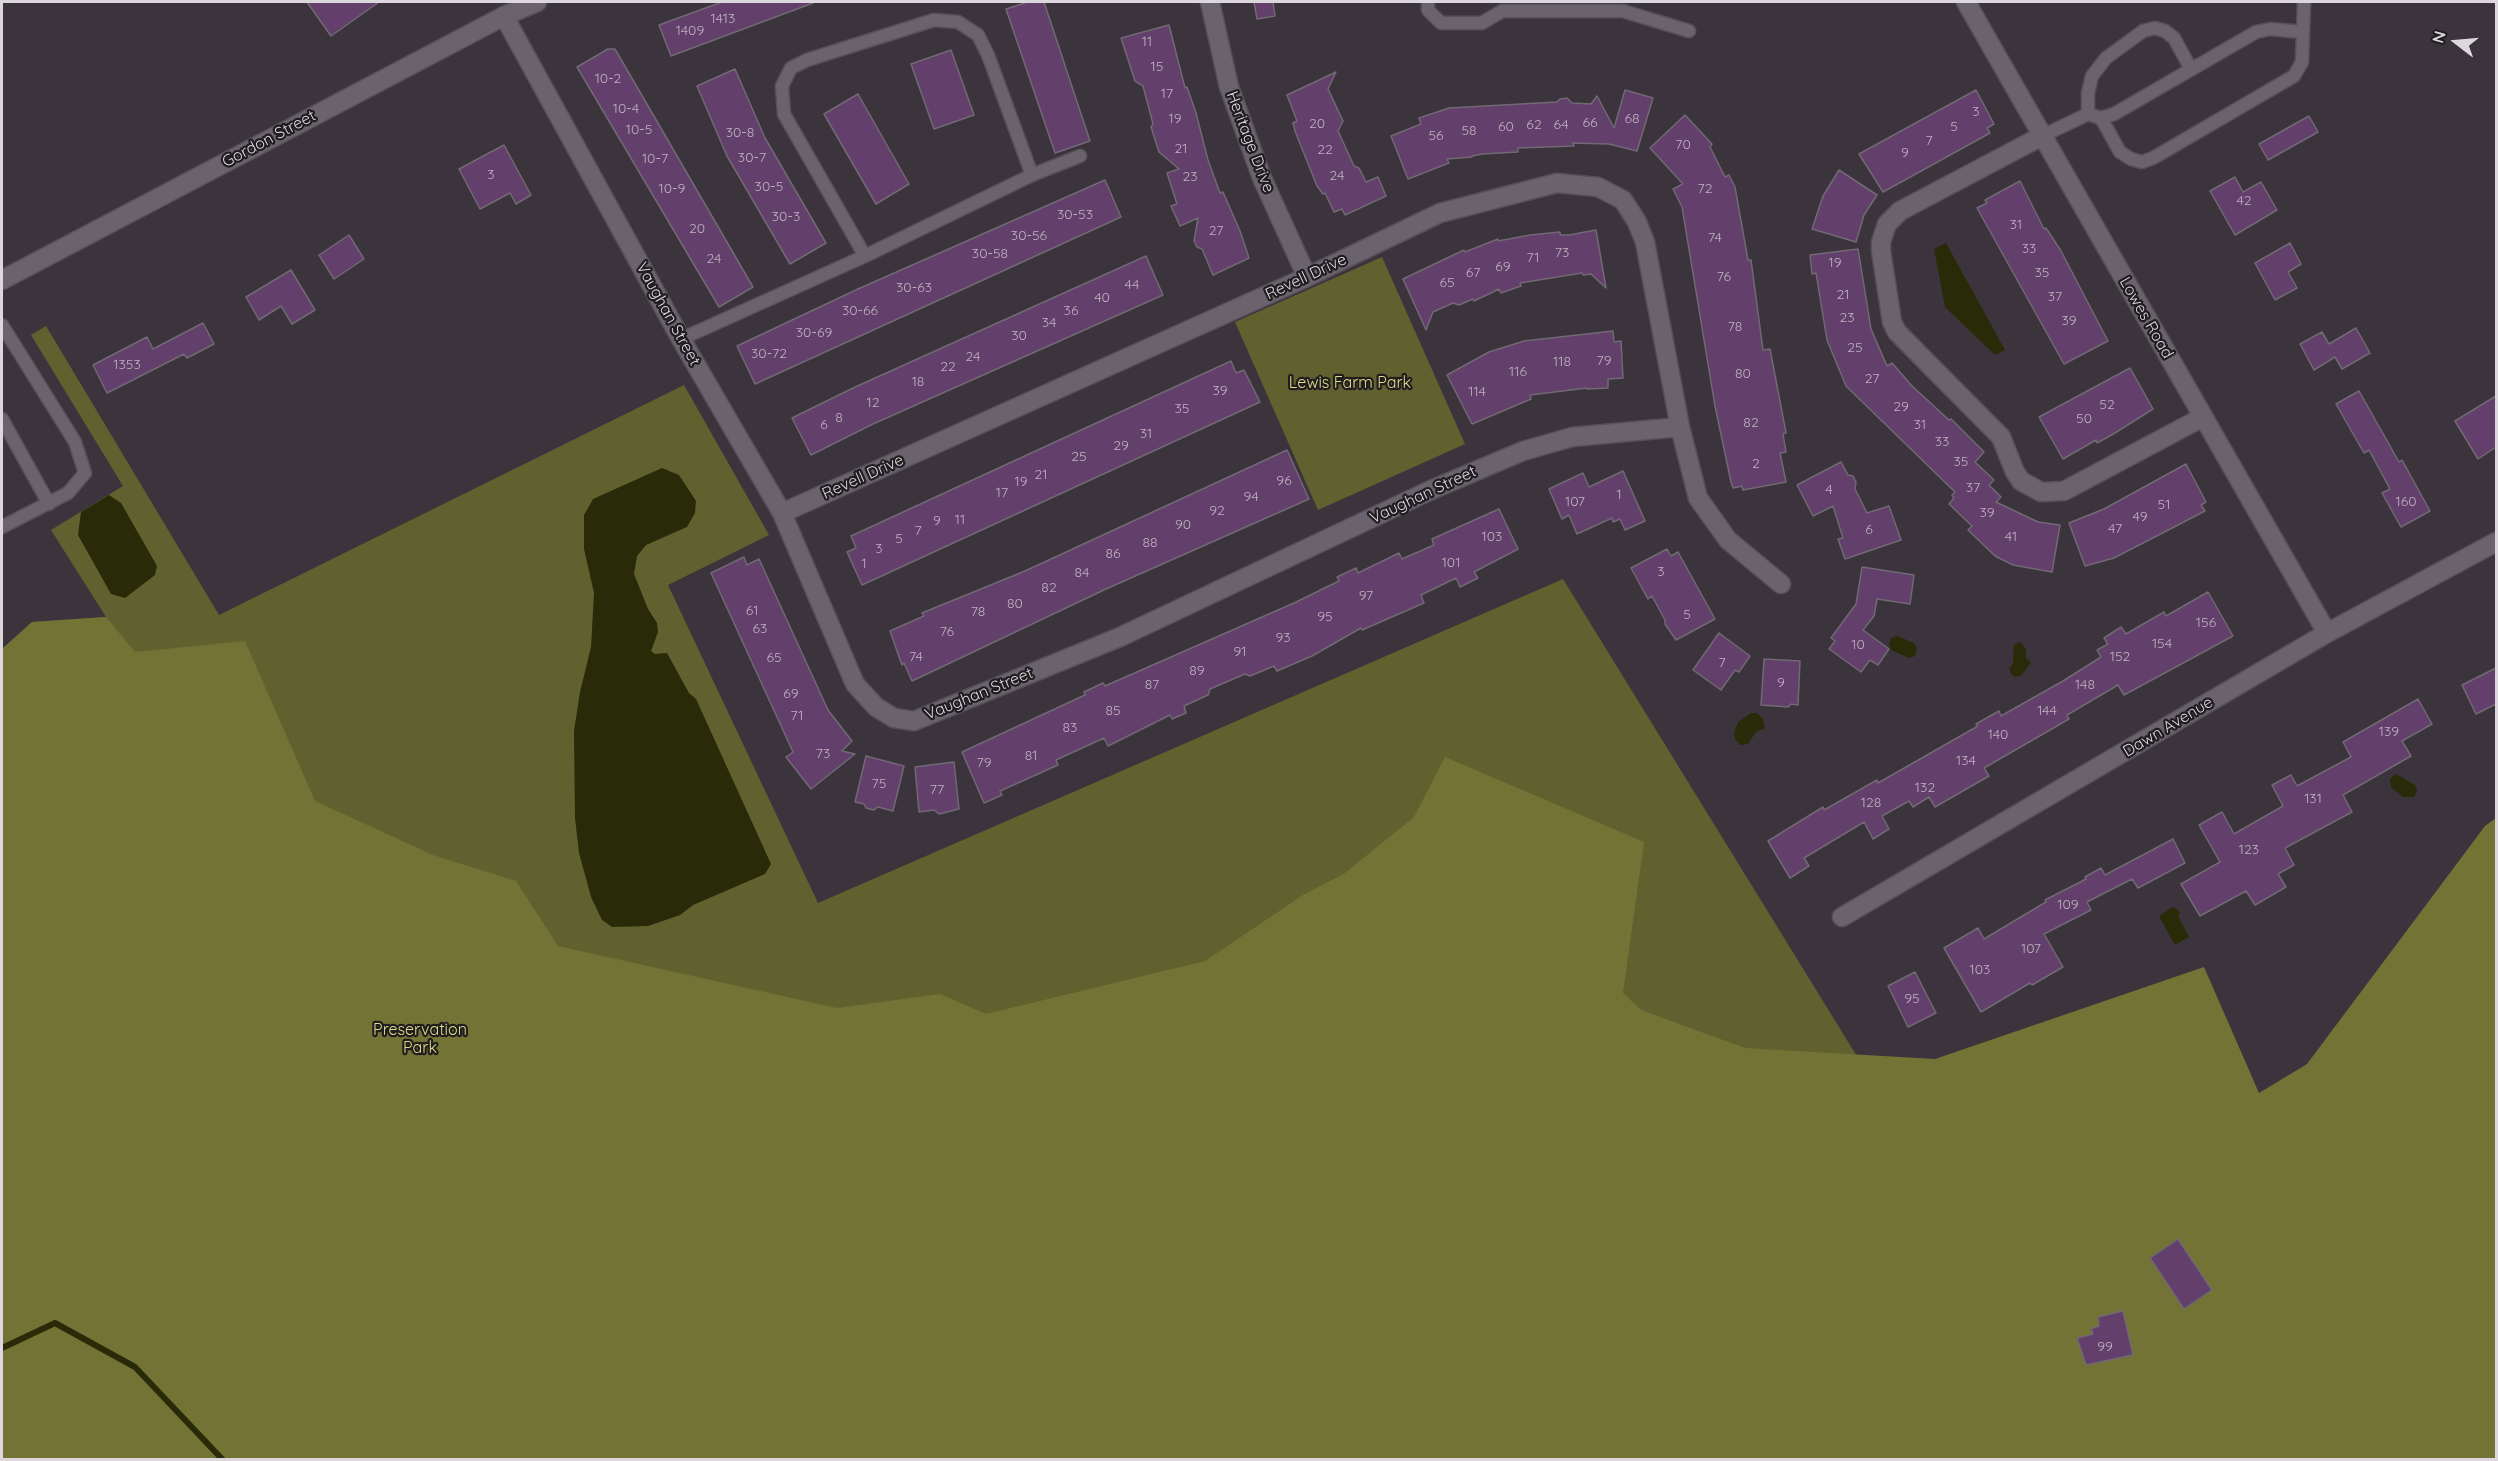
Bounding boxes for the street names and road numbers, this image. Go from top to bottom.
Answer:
street label: Heritage Drive [1222,89,1278,195]
street label: Gordon Street [219,106,319,172]
street label: Revell Drive [1262,250,1350,304]
street label: Vaughan Street [632,259,704,369]
street label: Lowes Road [2115,274,2177,362]
street label: Revell Drive [819,450,907,504]
street label: Vaughan Street [1367,462,1479,528]
street label: Vaughan Street [922,664,1036,724]
street label: Dawn Avenue [2120,693,2216,761]

